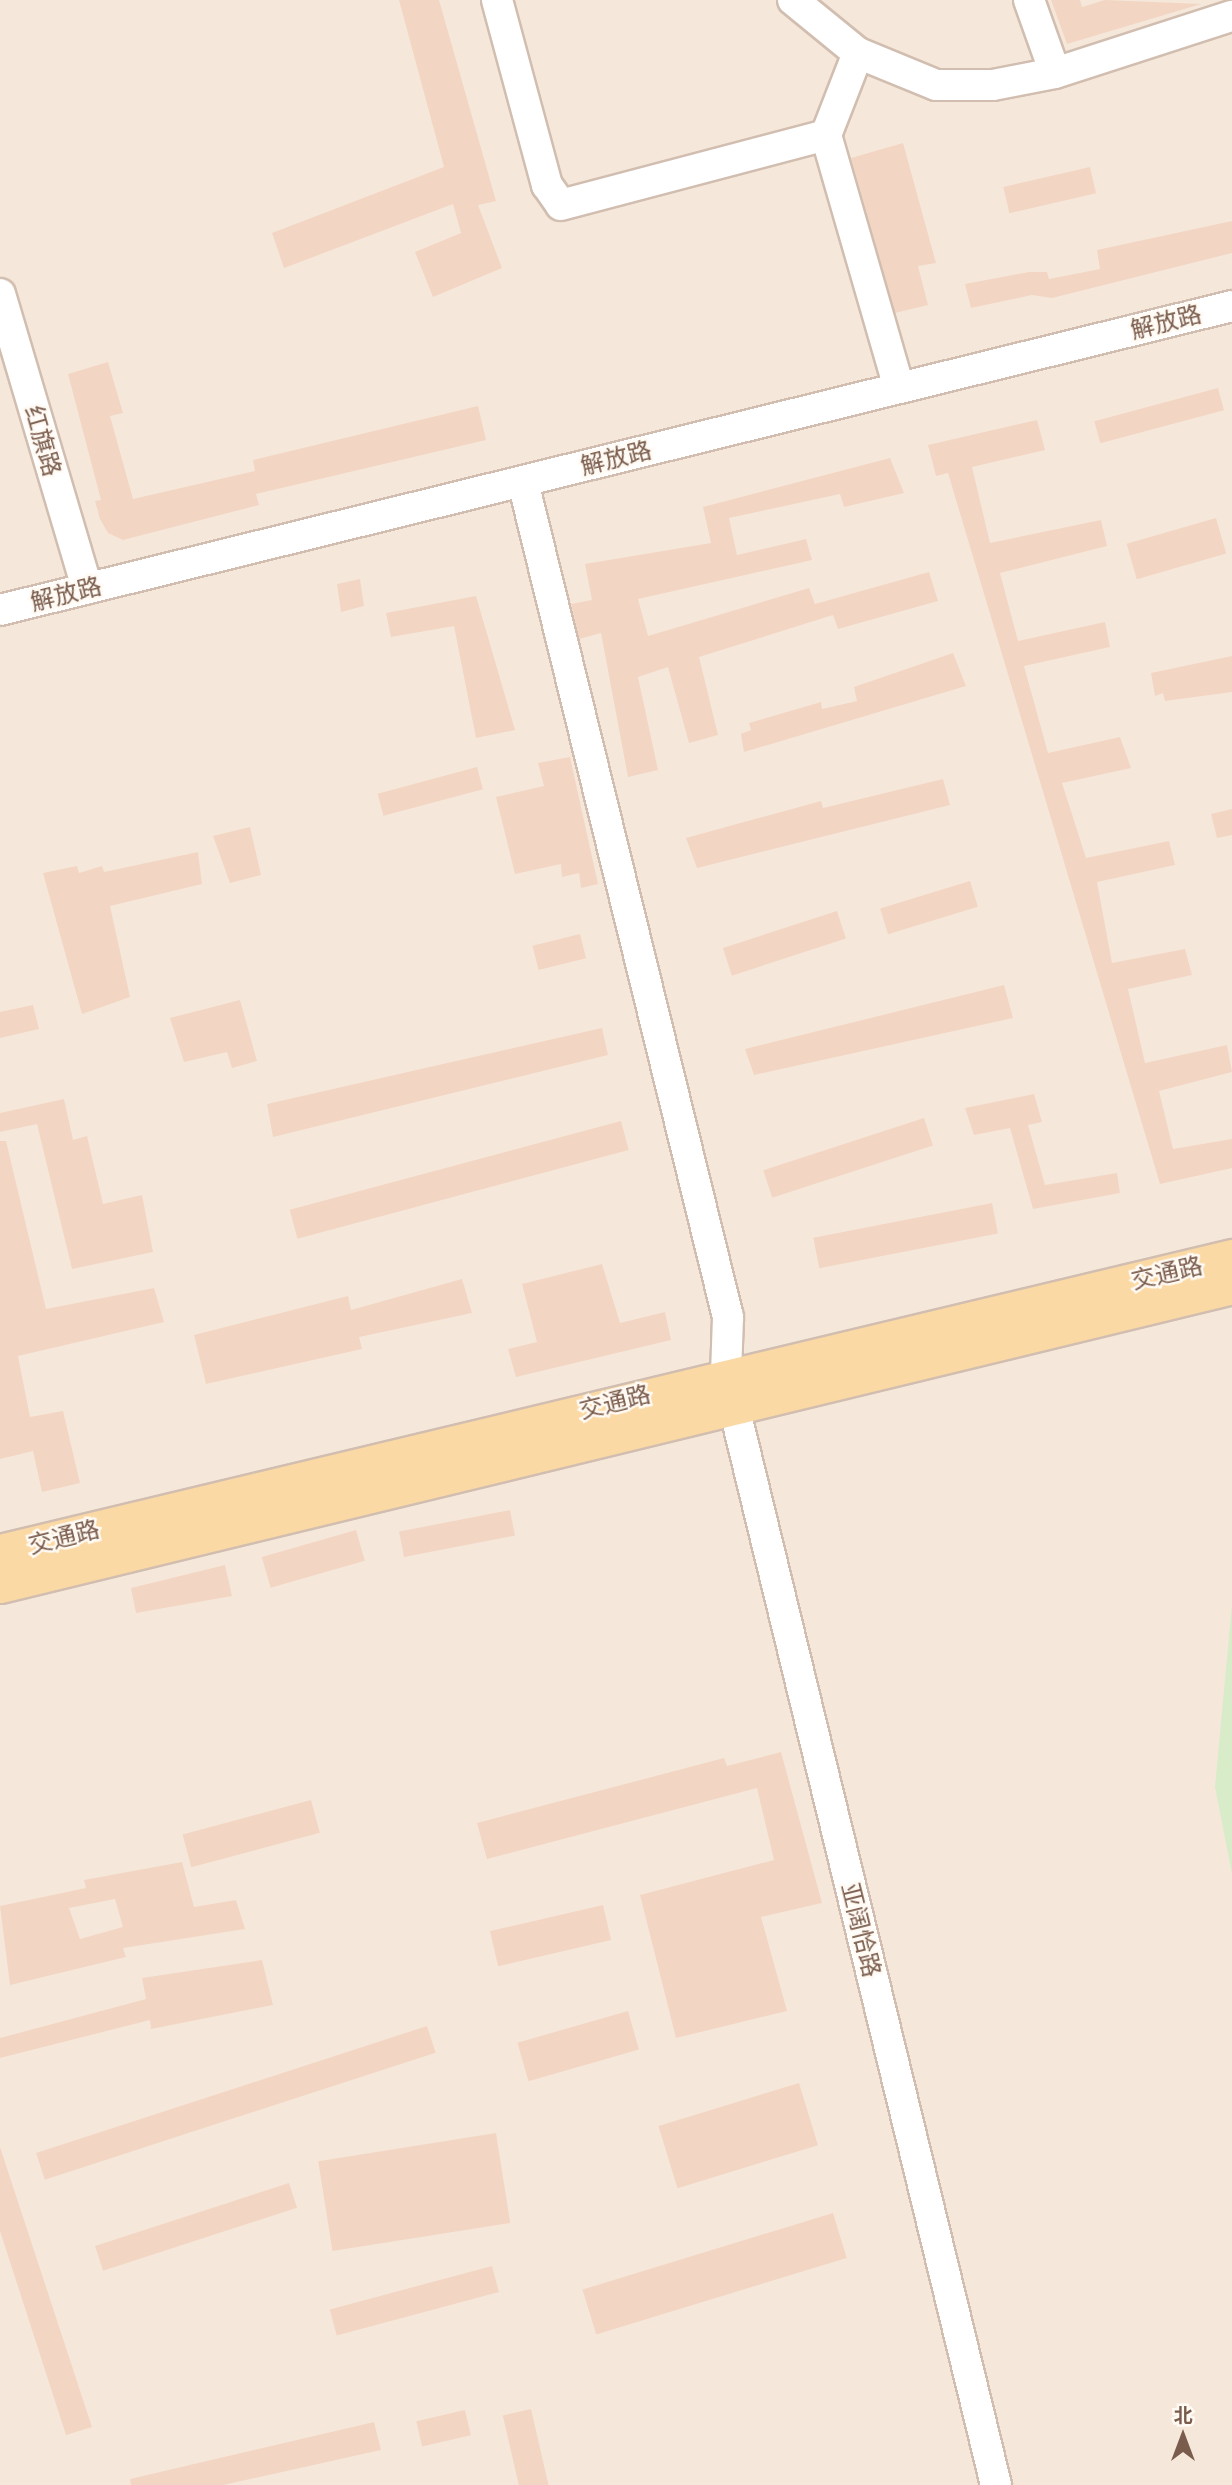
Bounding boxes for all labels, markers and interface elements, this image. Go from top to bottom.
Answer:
street label: 解放路 [1128,299,1204,345]
street label: 红旗路 [19,402,67,480]
street label: 解放路 [578,435,654,481]
street label: 解放路 [28,571,104,617]
street label: 交通路 [1129,1251,1205,1295]
street label: 交通路 [577,1379,653,1425]
street label: 交通路 [26,1514,102,1560]
street label: 亚阔恰路 [835,1880,887,1980]
north arrow [1148,2401,1218,2471]
text: 北 [1173,2404,1193,2426]

